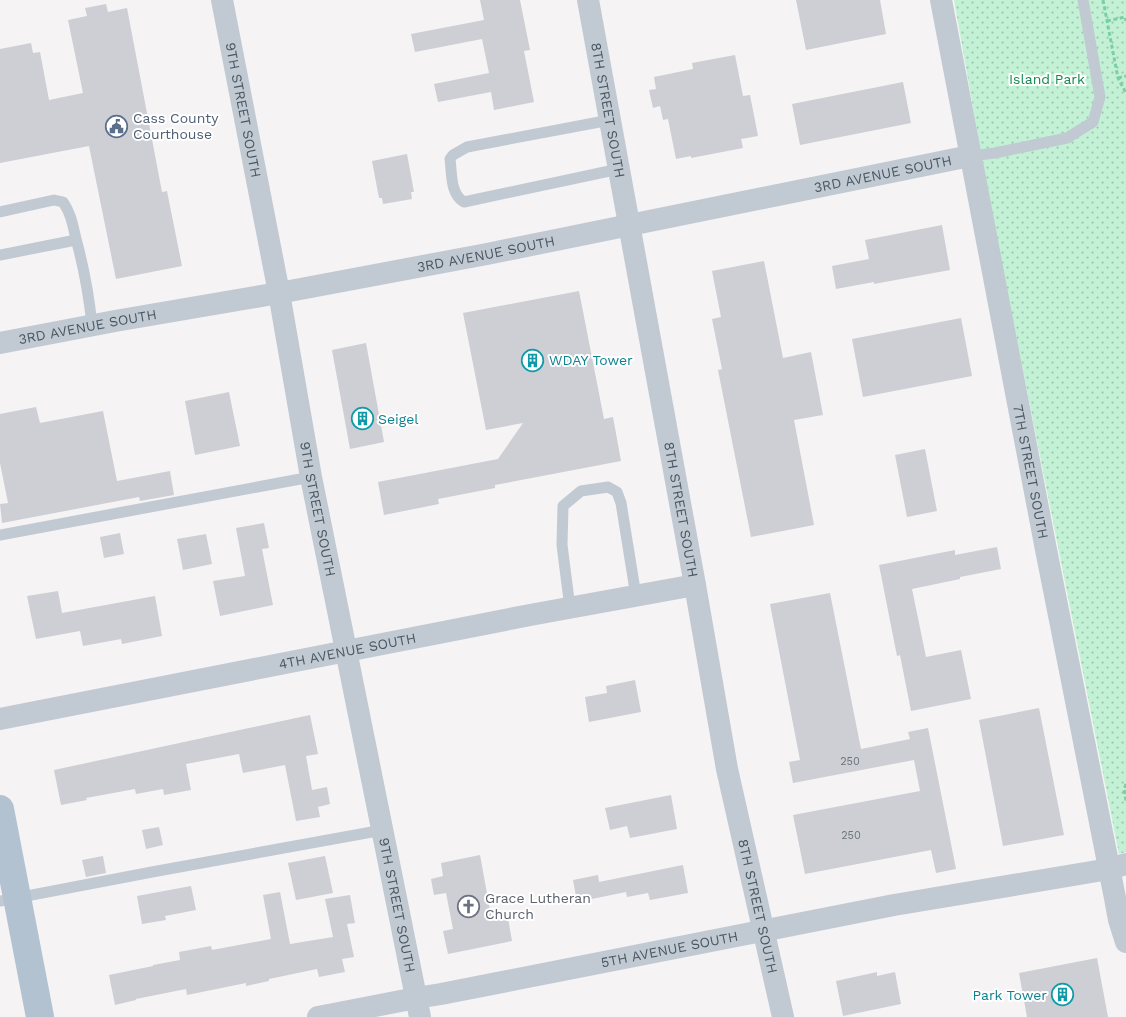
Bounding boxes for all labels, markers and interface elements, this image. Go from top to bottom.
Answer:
street label: 9TH STREET SOUTH [222,41,264,179]
street label: 8TH STREET SOUTH [588,41,628,179]
park label: Island Park [1009,71,1085,87]
place label: Cass County Courthouse [133,110,219,142]
public building icon: Cass County Courthouse [105,114,129,138]
street label: 3RD AVENUE SOUTH [813,152,953,195]
street label: 3RD AVENUE SOUTH [416,232,556,275]
street label: 3RD AVENUE SOUTH [17,306,158,347]
building icon: WDAY Tower [521,348,545,372]
place label: WDAY Tower [549,352,633,368]
street label: 7TH STREET SOUTH [1010,403,1052,540]
building icon: Seigel [350,407,374,431]
place label: Seigel [378,411,419,427]
street label: 9TH STREET SOUTH [297,440,339,578]
street label: 8TH STREET SOUTH [661,441,701,579]
street label: 4TH AVENUE SOUTH [277,630,417,672]
house number: 250 [840,755,860,768]
house number: 250 [841,829,861,842]
street label: 9TH STREET SOUTH [376,836,419,974]
street label: 8TH STREET SOUTH [735,837,781,975]
place label: Grace Lutheran Church [485,890,591,922]
church icon: Grace Lutheran Church [457,894,481,918]
street label: 5TH AVENUE SOUTH [599,928,740,970]
building icon: Park Tower [1051,983,1075,1007]
place label: Park Tower [972,987,1047,1003]

